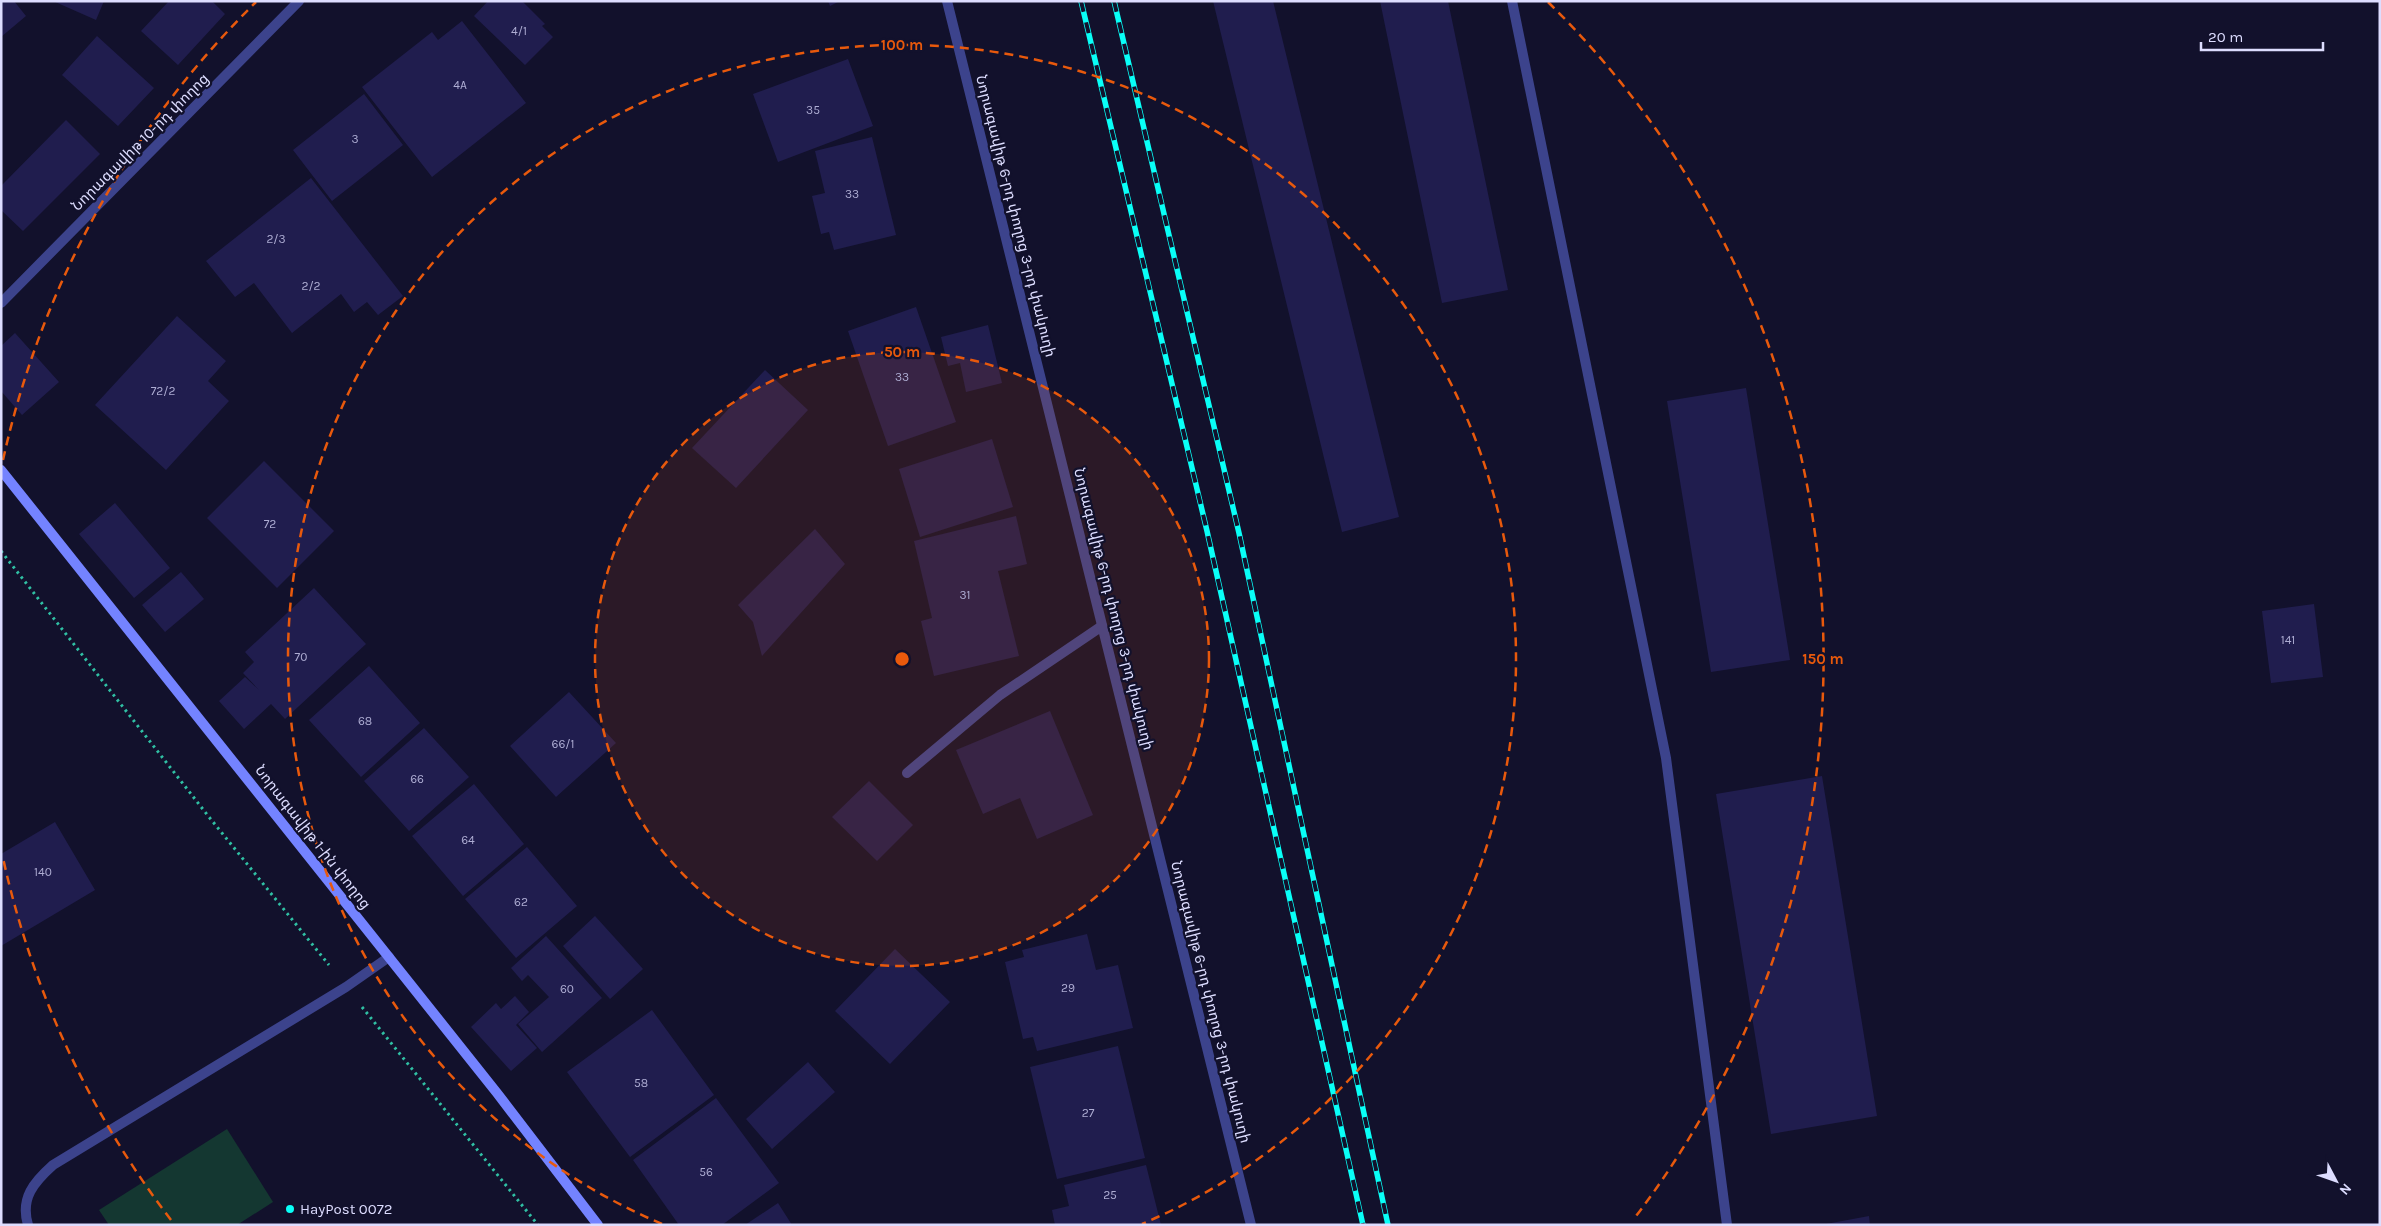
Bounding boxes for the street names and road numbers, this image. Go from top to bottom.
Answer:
street label: Նորագավիթ 10-րդ փողոց [67,69,213,215]
street label: Նորագավիթ 6-րդ փողոց 3-րդ փակուղի [972,73,1060,359]
street label: Նորագավիթ 6-րդ փողոց 3-րդ փակուղի [1070,466,1158,752]
street label: Նորագավիթ 1-ին փողոց [251,761,375,913]
street label: Նորագավիթ 6-րդ փողոց 3-րդ փակուղի [1167,859,1255,1145]

